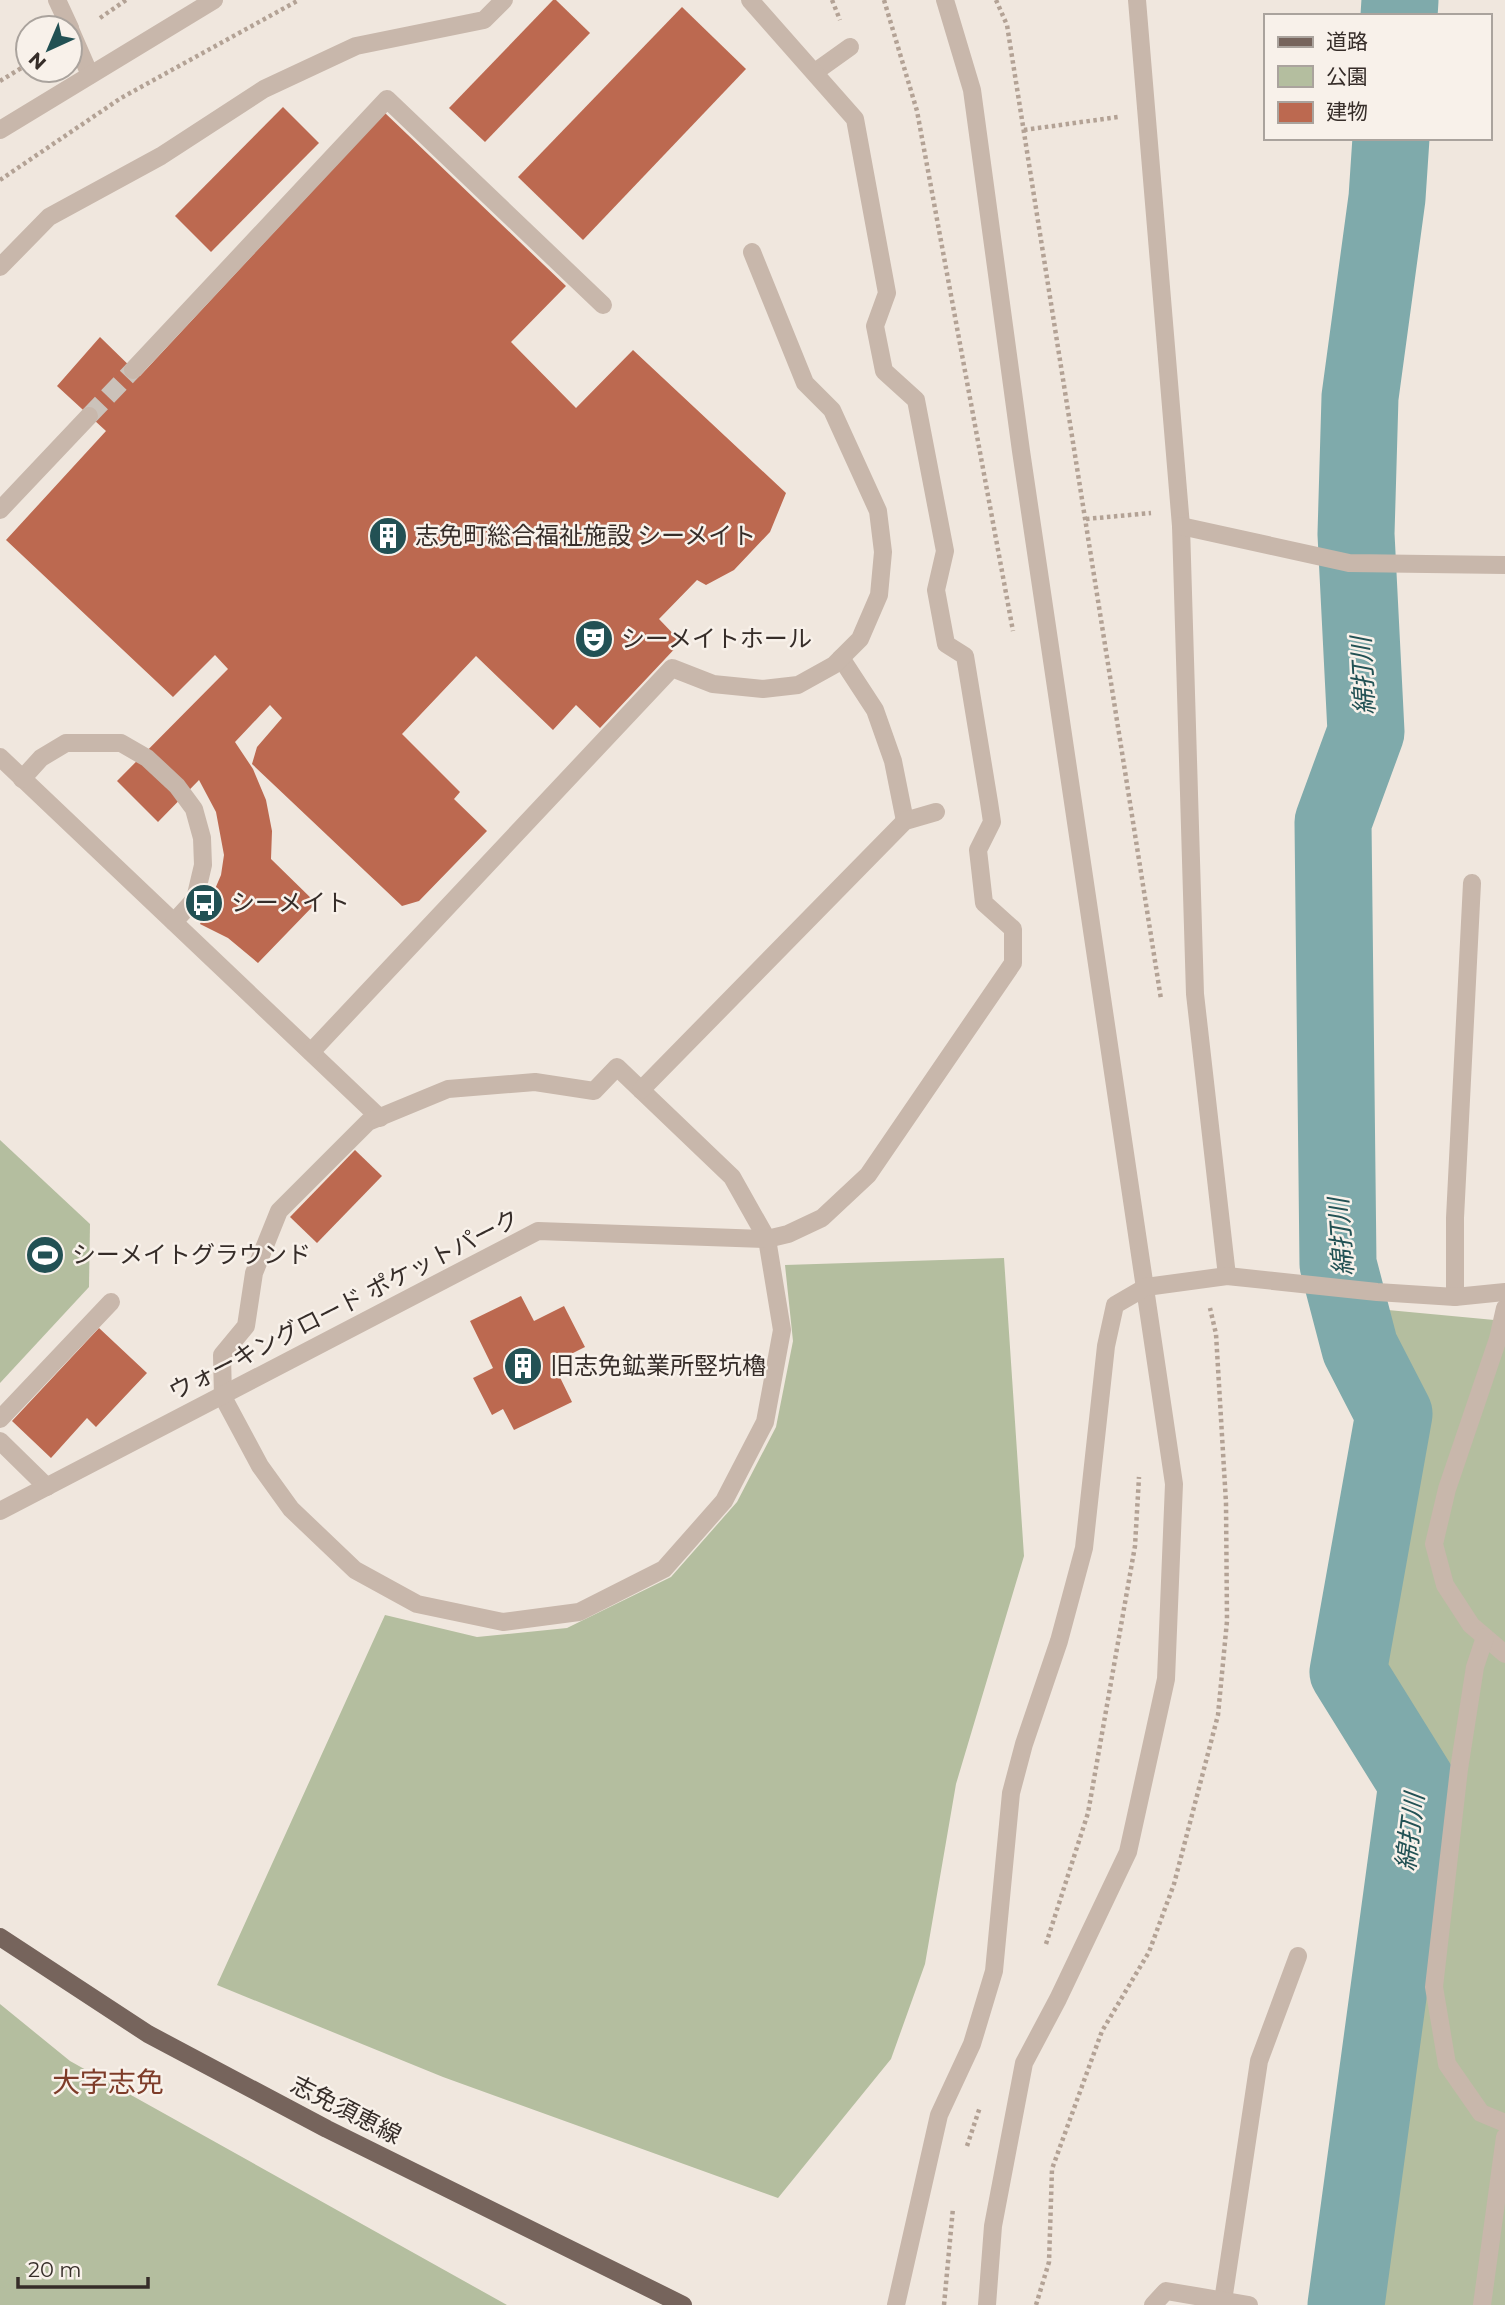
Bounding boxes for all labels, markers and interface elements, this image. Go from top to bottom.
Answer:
north arrow [14,14,84,84]
legend [1264,14,1491,140]
text: 道路 [1326,29,1368,54]
text: N [24,47,51,74]
text: 公園 [1326,64,1368,89]
text: 建物 [1326,99,1368,124]
building icon: 志免町総合福祉施設 シーメイト [367,515,409,557]
place label: 志免町総合福祉施設 シーメイト [415,521,756,550]
theatre icon: シーメイトホール [573,618,615,660]
place label: シーメイトホール [621,624,812,653]
water label: 綿打川 [1345,633,1381,716]
bus stop icon: シーメイト [183,882,225,924]
place label: シーメイト [231,888,350,917]
water label: 綿打川 [1322,1194,1360,1277]
street label: ウォーキングロード ポケットパーク [164,1203,524,1406]
sports icon: シーメイトグラウンド [24,1234,66,1276]
place label: シーメイトグラウンド [72,1240,311,1269]
building icon: 旧志免鉱業所竪坑櫓 [502,1345,544,1387]
place label: 旧志免鉱業所竪坑櫓 [550,1351,766,1380]
water label: 綿打川 [1389,1788,1431,1873]
district label: 大字志免 [52,2065,164,2099]
street label: 志免須恵線 [286,2069,406,2150]
scale bar [18,2246,147,2290]
text: 20 m [28,2257,82,2282]

